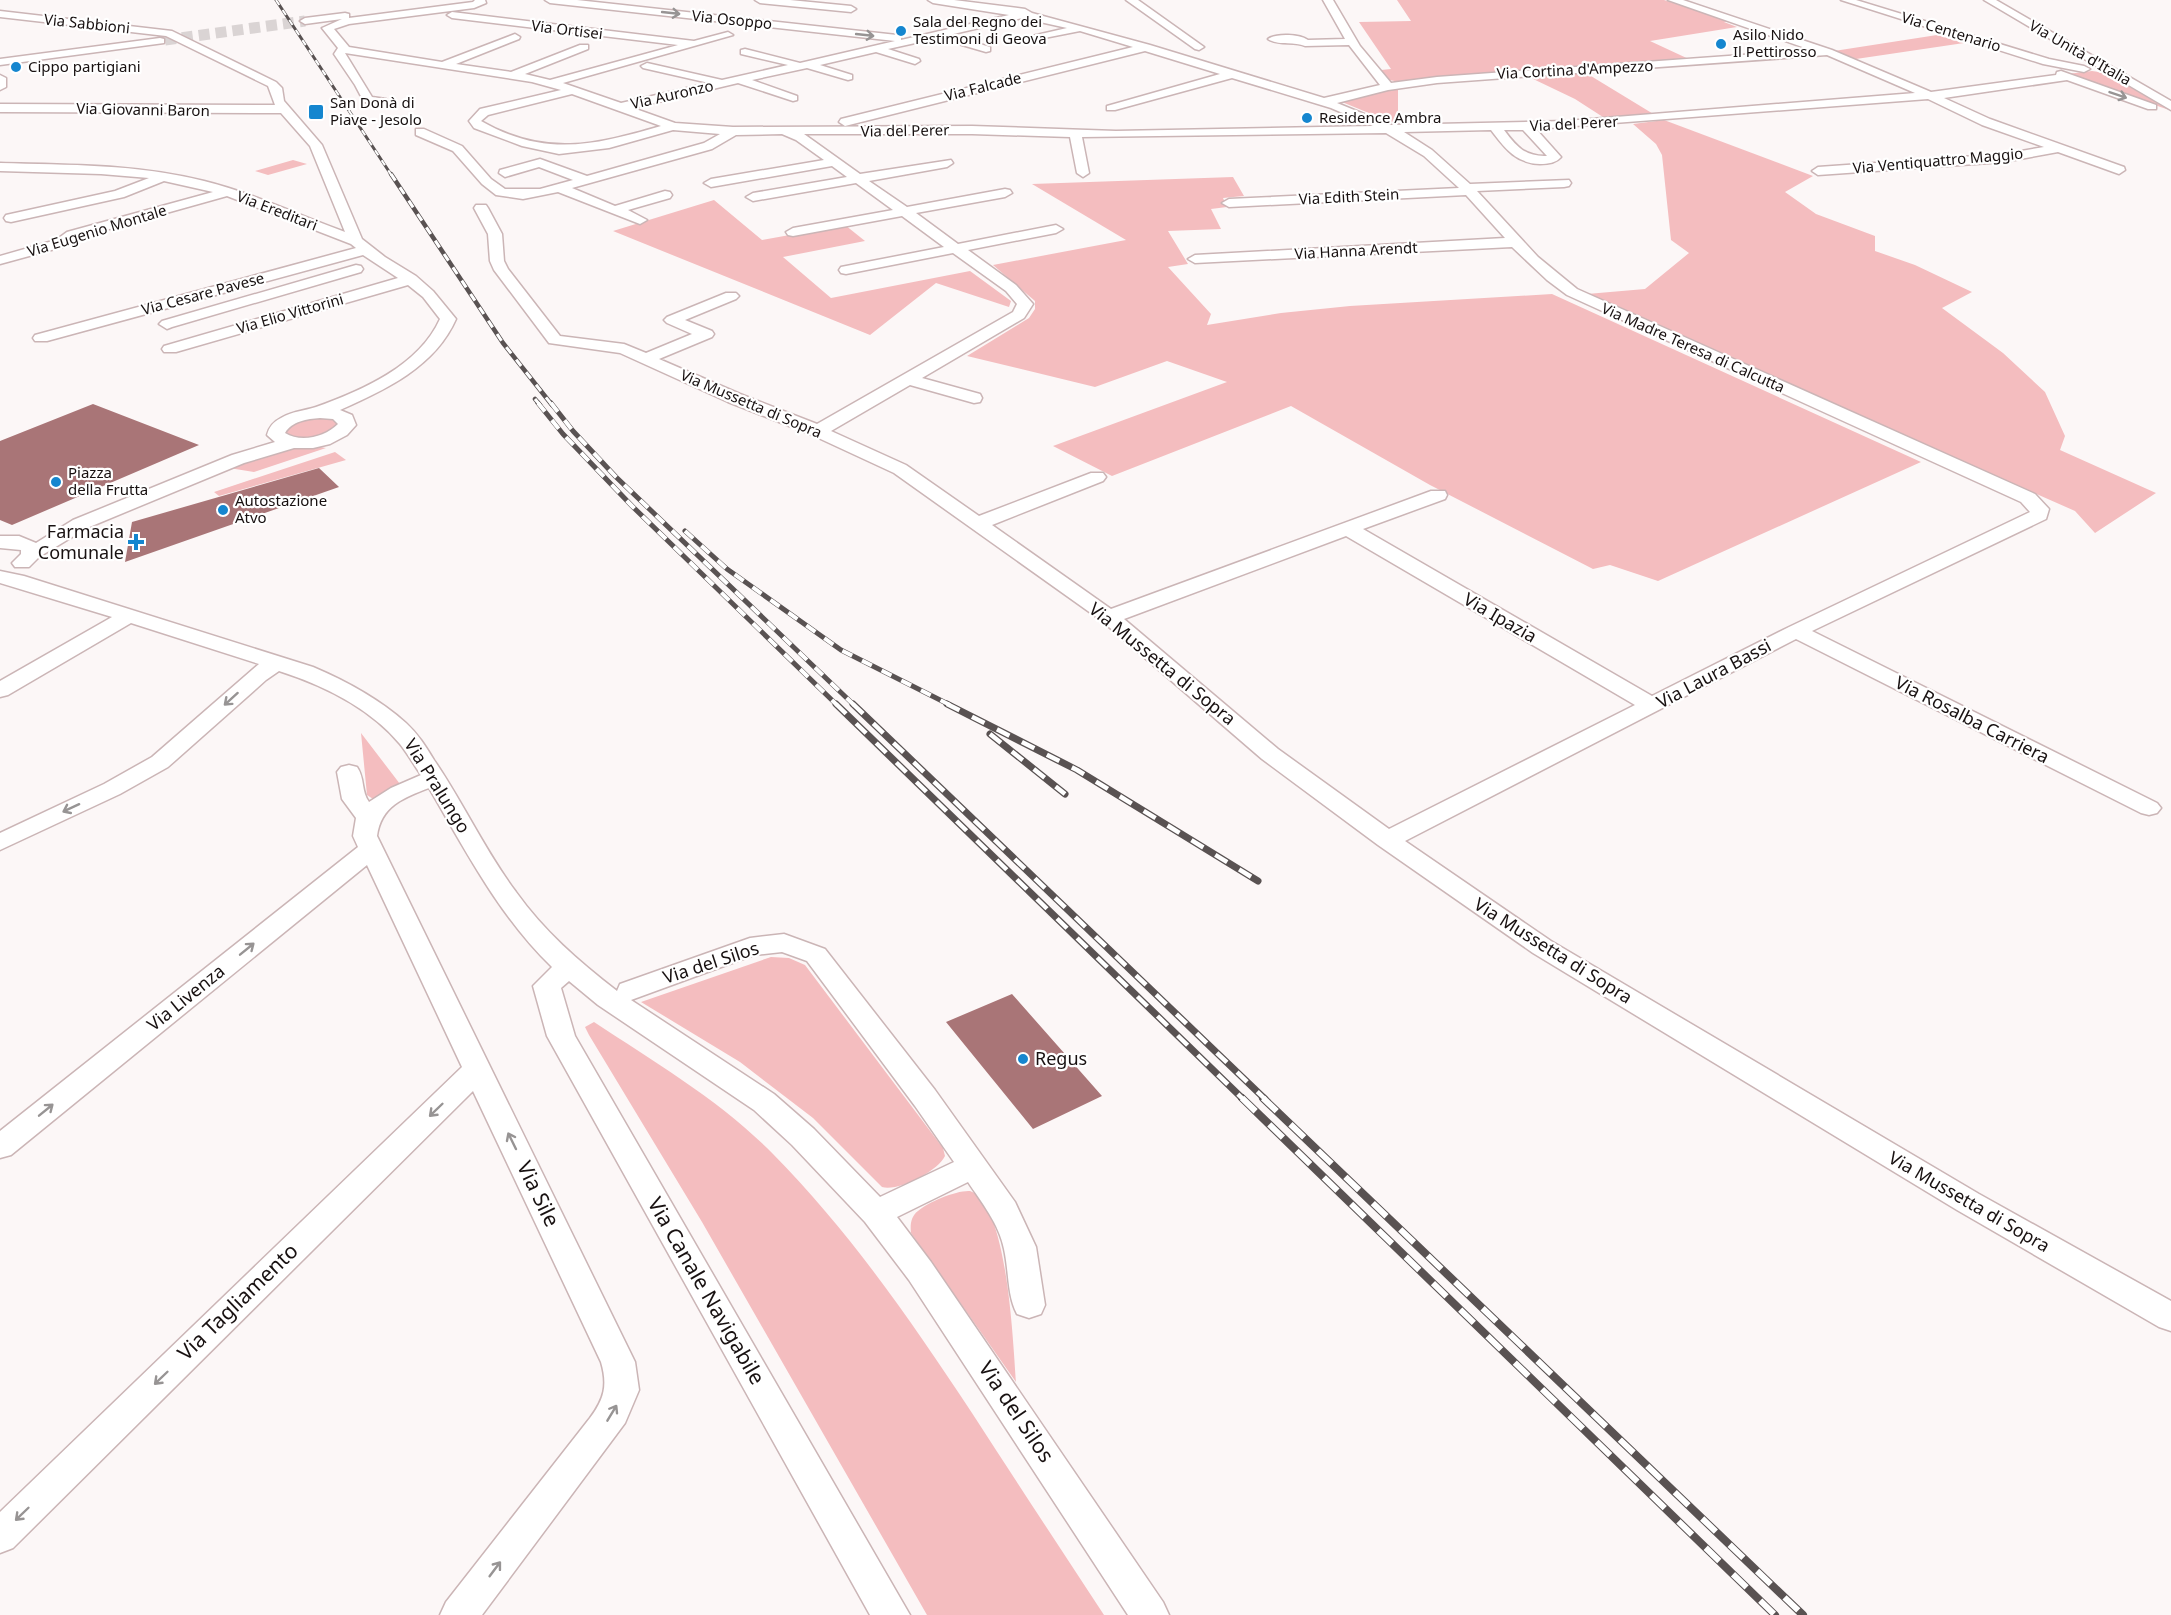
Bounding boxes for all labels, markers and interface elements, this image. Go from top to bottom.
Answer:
street label: Via Osoppo [691,5,773,33]
street label: Via Centenario [1899,6,2004,56]
one-way arrow [660,8,680,19]
street label: Via Sabbioni [43,9,131,37]
place label: Sala del Regno dei Testimoni di Geova [913,11,1047,48]
street label: Via Ortisei [530,15,604,43]
street label: Via Unità d'Italia [2026,15,2135,89]
marker: Sala del Regno dei Testimoni di Geova [894,24,908,38]
place label: Asilo Nido Il Pettirosso [1733,24,1817,61]
one-way arrow [854,30,874,41]
marker: Asilo Nido Il Pettirosso [1714,37,1728,51]
street label: Via Cortina d'Ampezzo [1496,55,1654,83]
place label: Cippo partigiani [28,56,141,76]
marker: Cippo partigiani [9,60,23,74]
street label: Via Falcade [942,67,1023,105]
street label: Via Auronzo [628,75,715,113]
one-way arrow [2108,91,2127,102]
place label: San Donà di Piave - Jesolo [330,92,422,129]
street label: Via Giovanni Baron [76,98,210,120]
marker: San Donà di Piave - Jesolo [307,103,325,121]
place label: Residence Ambra [1319,107,1442,127]
marker: Residence Ambra [1300,111,1314,125]
street label: Via del Perer [1529,111,1619,135]
street label: Via del Perer [860,119,950,141]
street label: Via Ventiquattro Maggio [1852,143,2024,177]
street label: Via Edith Stein [1298,183,1400,209]
street label: Via Ereditari [234,186,321,235]
street label: Via Eugenio Montale [25,199,169,261]
street label: Via Hanna Arendt [1294,237,1419,263]
street label: Via Cesare Pavese [139,267,266,319]
street label: Via Elio Vittorini [234,288,345,338]
street label: Via Madre Teresa di Calcutta [1599,298,1788,397]
street label: Via Mussetta di Sopra [678,364,825,442]
place label: Piazza della Frutta [68,462,148,499]
marker: Piazza della Frutta [49,475,63,489]
place label: Autostazione Atvo [235,490,327,527]
marker: Autostazione Atvo [216,503,230,517]
place label: Farmacia Comunale [38,519,124,564]
marker: Farmacia Comunale [129,535,143,549]
street label: Via Ipazia [1460,587,1541,648]
street label: Via Mussetta di Sopra [1084,597,1241,730]
street label: Via Laura Bassi [1652,633,1775,713]
street label: Via Rosalba Carriera [1891,670,2054,768]
one-way arrow [224,692,239,706]
street label: Via Pralungo [399,734,476,837]
one-way arrow [62,803,80,815]
street label: Via Mussetta di Sopra [1470,892,1637,1009]
street label: Via del Silos [660,935,762,989]
one-way arrow [239,943,255,956]
street label: Via Livenza [142,959,229,1036]
place label: Regus [1035,1046,1087,1070]
marker: Regus [1016,1052,1030,1066]
one-way arrow [429,1102,444,1116]
one-way arrow [37,1104,53,1117]
one-way arrow [506,1132,518,1150]
street label: Via Mussetta di Sopra [1885,1145,2054,1257]
street label: Via Sile [511,1156,567,1231]
street label: Via Canale Navigabile [642,1192,772,1389]
street label: Via Tagliamento [171,1237,304,1366]
street label: Via del Silos [973,1356,1061,1467]
one-way arrow [153,1370,168,1385]
one-way arrow [607,1405,619,1422]
one-way arrow [14,1507,29,1522]
one-way arrow [489,1561,501,1577]

